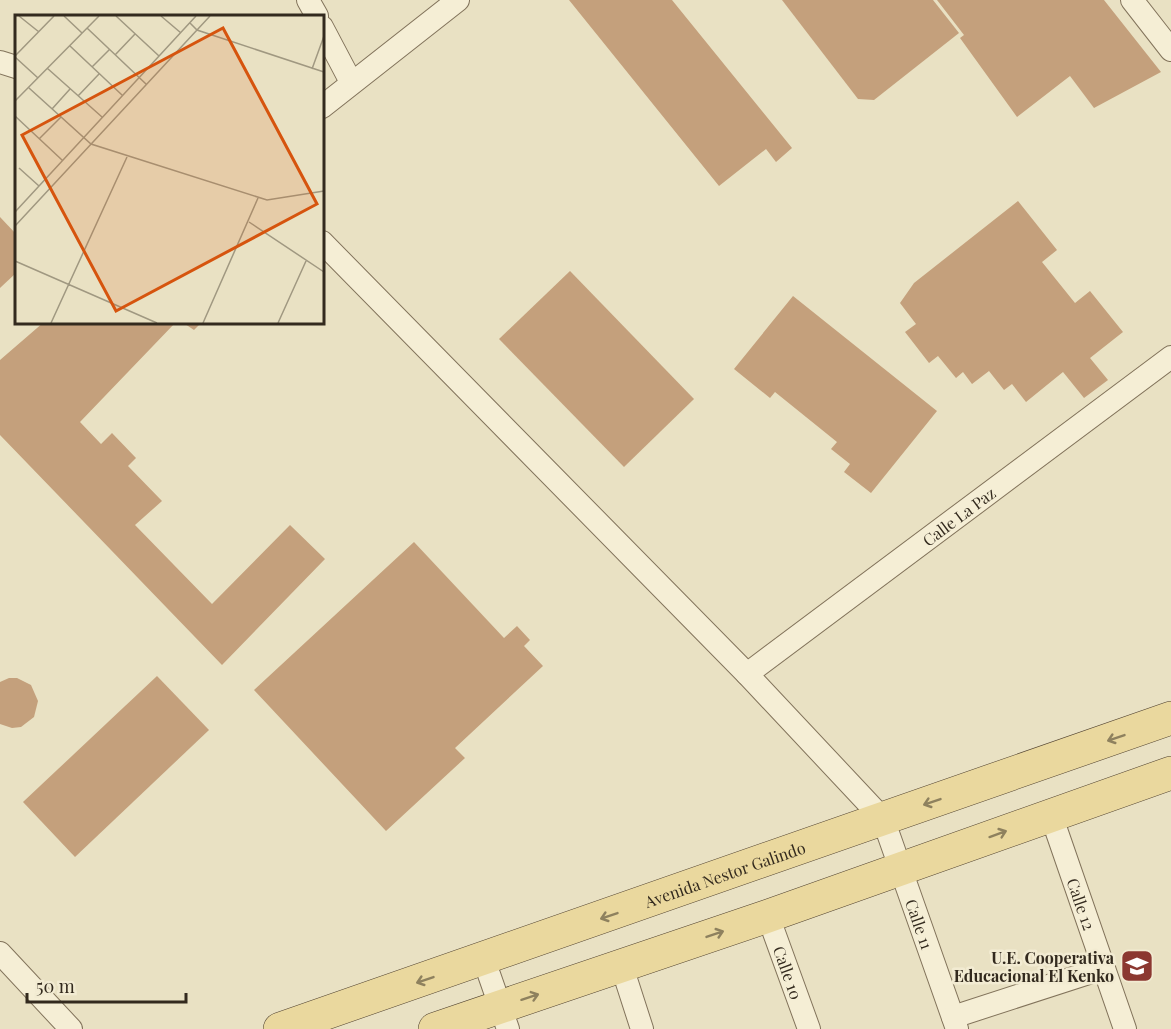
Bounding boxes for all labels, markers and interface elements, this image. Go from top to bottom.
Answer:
inset map [15,15,324,324]
street label: Calle La Paz [918,482,1000,550]
one-way arrow [1107,733,1126,744]
one-way arrow [923,798,942,809]
one-way arrow [988,828,1007,839]
street label: Avenida Nestor Galindo [641,836,808,912]
street label: Calle 12 [1063,875,1100,933]
street label: Calle 11 [901,896,939,952]
one-way arrow [600,911,619,922]
one-way arrow [705,928,724,939]
street label: Calle 10 [769,943,808,1002]
place label: U.E. Cooperativa Educacional El Kenko [954,947,1115,986]
school or university icon: U.E. Cooperativa Educacional El Kenko [1119,948,1155,984]
scale bar [27,966,186,1004]
text: 50 m [36,974,75,998]
one-way arrow [416,975,435,986]
one-way arrow [520,990,539,1001]

